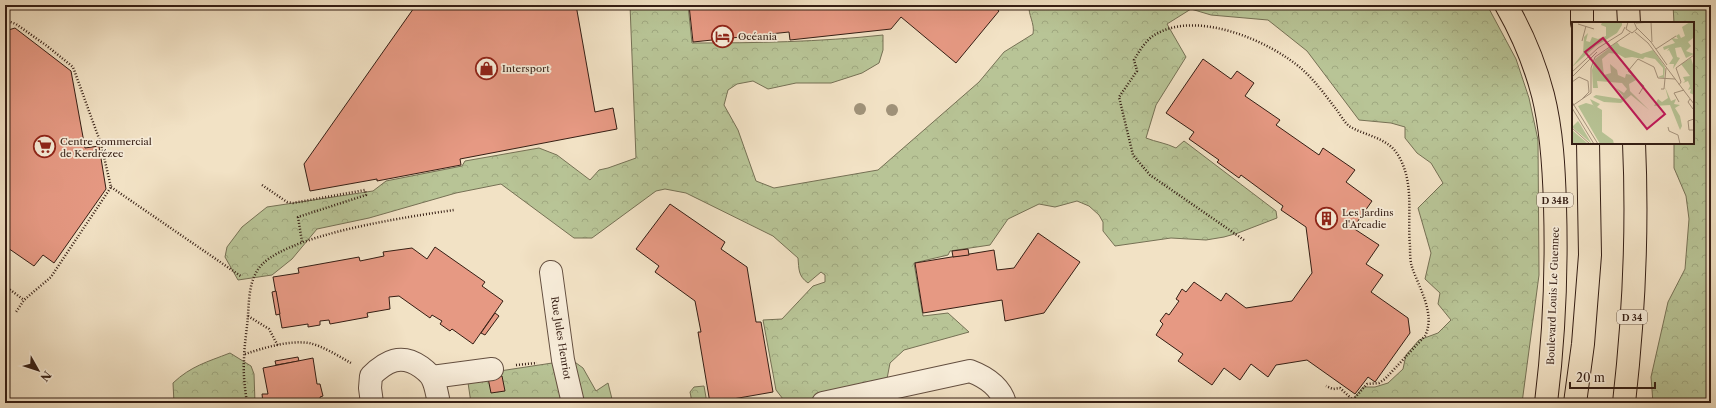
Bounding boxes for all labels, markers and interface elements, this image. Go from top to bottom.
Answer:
inset map [1572,22,1694,144]
hotel icon: Océania [710,23,736,49]
place label: Océania [738,30,778,43]
shop icon: Intersport [473,55,499,81]
place label: Intersport [502,62,550,75]
supermarket icon: Centre commercial de Kerdrézec [32,134,58,160]
place label: Centre commercial de Kerdrézec [60,135,152,160]
road number: D 34B [1537,193,1573,207]
building icon: Les Jardins d'Arcadie [1313,205,1339,231]
place label: Les Jardins d'Arcadie [1342,206,1394,231]
street label: Boulevard Louis Le Guennec [1544,227,1562,365]
street label: Rue Jules Henriot [548,295,574,381]
road number: D 34 [1617,310,1647,324]
north arrow [18,350,58,390]
scale bar [1570,364,1655,390]
text: N [37,368,54,385]
text: 20 m [1576,370,1605,385]

